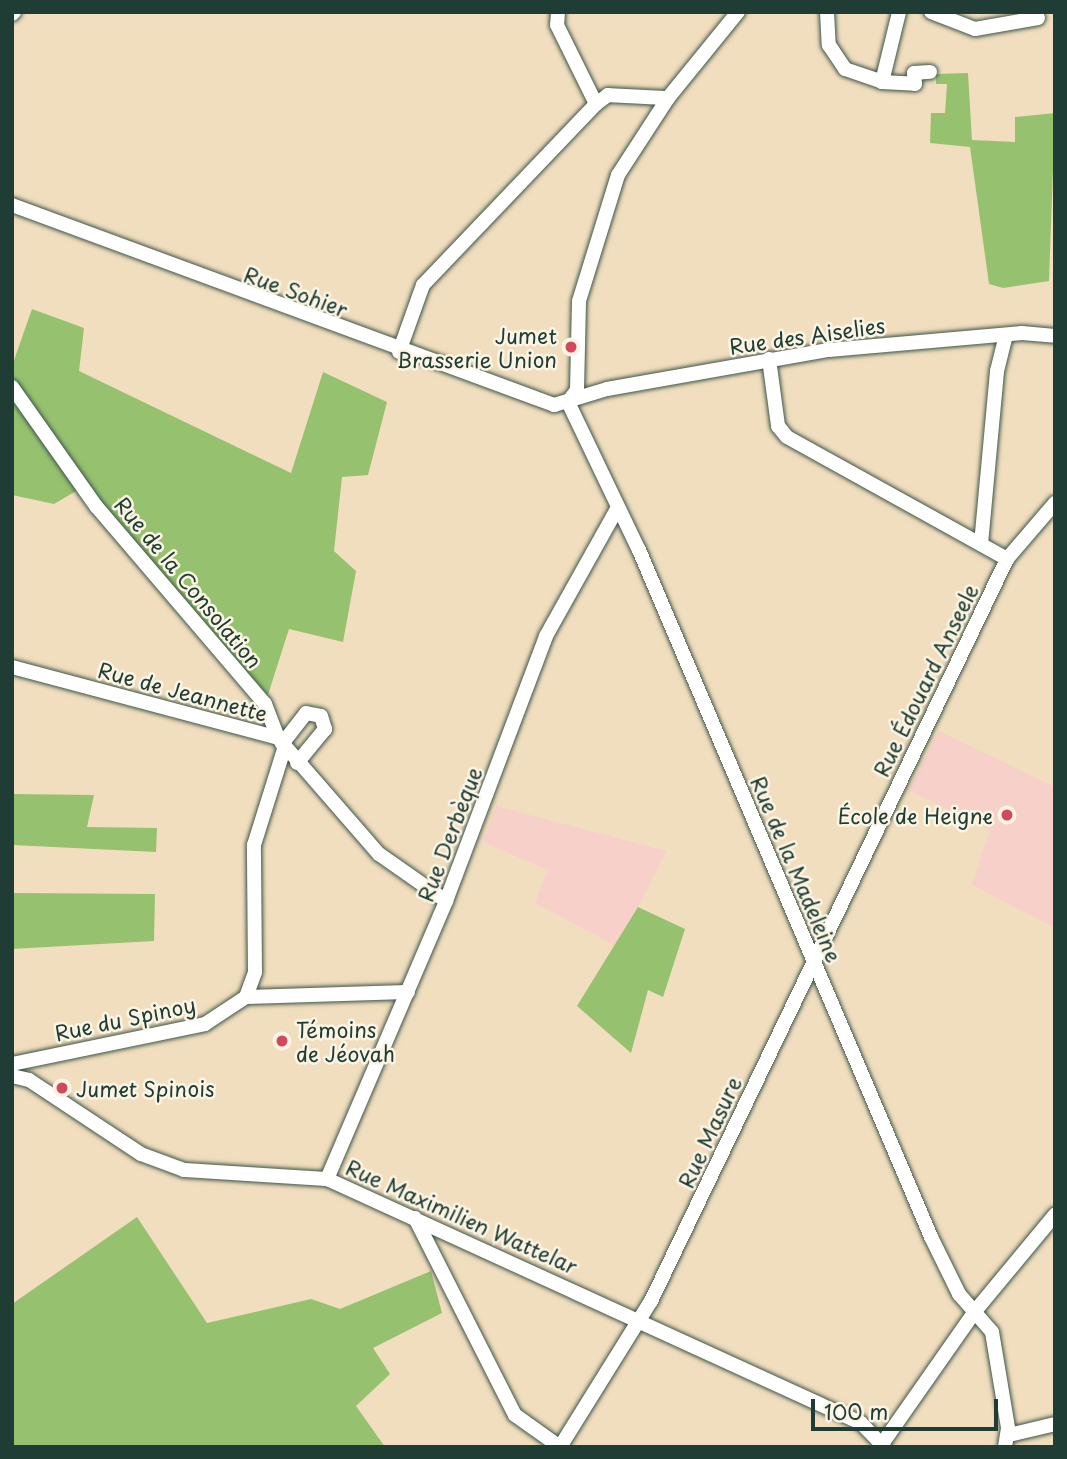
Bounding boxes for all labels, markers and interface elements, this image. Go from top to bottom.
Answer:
street label: Rue Sohier [240,260,352,322]
street label: Rue des Aiselies [726,311,888,359]
place label: Jumet Brasserie Union [397,322,557,372]
marker: Jumet Brasserie Union [563,339,579,355]
street label: Rue de la Consolation [109,490,269,674]
street label: Rue Édouard Anseele [867,578,983,782]
street label: Rue de Jeannette [95,656,271,726]
street label: Rue Derbèque [412,762,486,906]
street label: Rue de la Madeleine [746,771,848,967]
place label: École de Heigne [834,802,993,828]
marker: École de Heigne [999,807,1015,823]
street label: Rue du Spinoy [52,991,198,1045]
place label: Témoins de Jéovah [296,1016,397,1066]
marker: Témoins de Jéovah [274,1033,290,1049]
street label: Rue Masure [672,1072,746,1192]
place label: Jumet Spinois [76,1075,217,1101]
marker: Jumet Spinois [54,1080,70,1096]
street label: Rue Maximilien Wattelar [342,1153,582,1279]
scale bar [815,1386,1002,1430]
text: 100 m [824,1395,888,1427]

